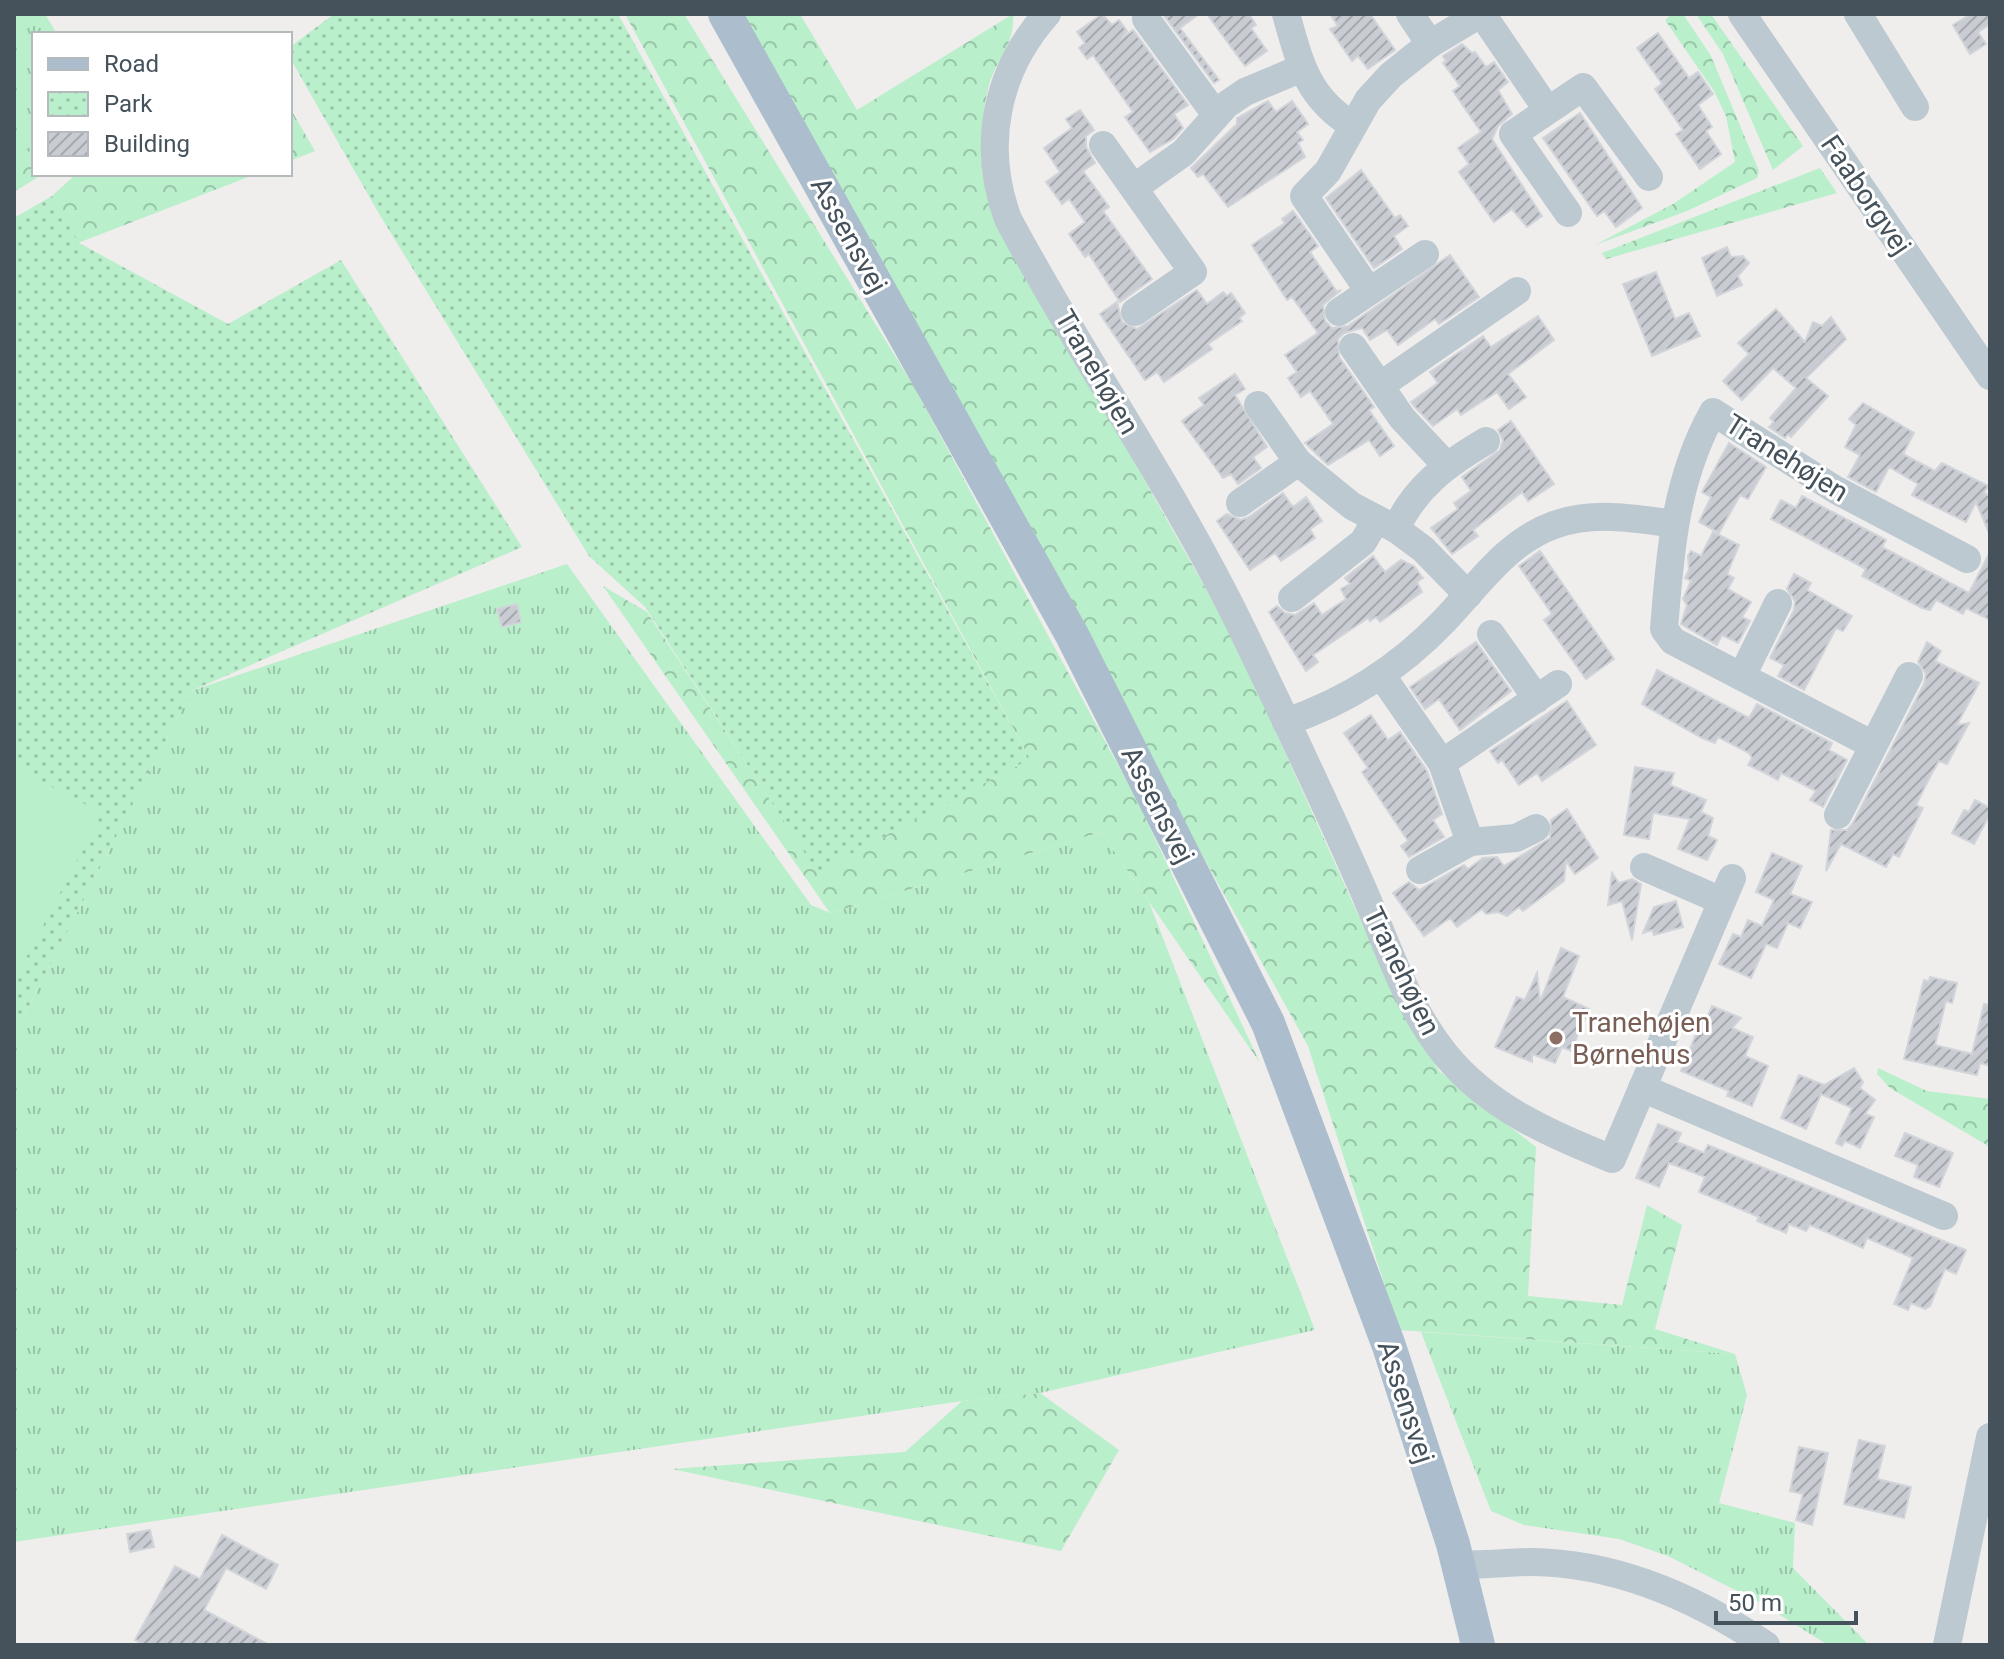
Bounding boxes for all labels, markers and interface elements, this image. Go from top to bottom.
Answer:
legend [32,32,292,176]
text: Road [104,50,159,78]
text: Park [104,90,153,118]
street label: Faaborgvej [1814,129,1918,261]
text: Building [104,130,190,158]
street label: Assensvej [804,172,894,298]
street label: Tranehøjen [1048,304,1146,440]
street label: Tranehøjen [1720,407,1854,509]
street label: Assensvej [1114,741,1202,869]
street label: Tranehøjen [1357,902,1447,1040]
place label: Tranehøjen Børnehus [1572,1006,1710,1071]
marker: Tranehøjen Børnehus [1547,1029,1565,1047]
street label: Assensvej [1371,1337,1441,1467]
scale bar [1716,1575,1856,1625]
text: 50 m [1728,1589,1782,1617]

